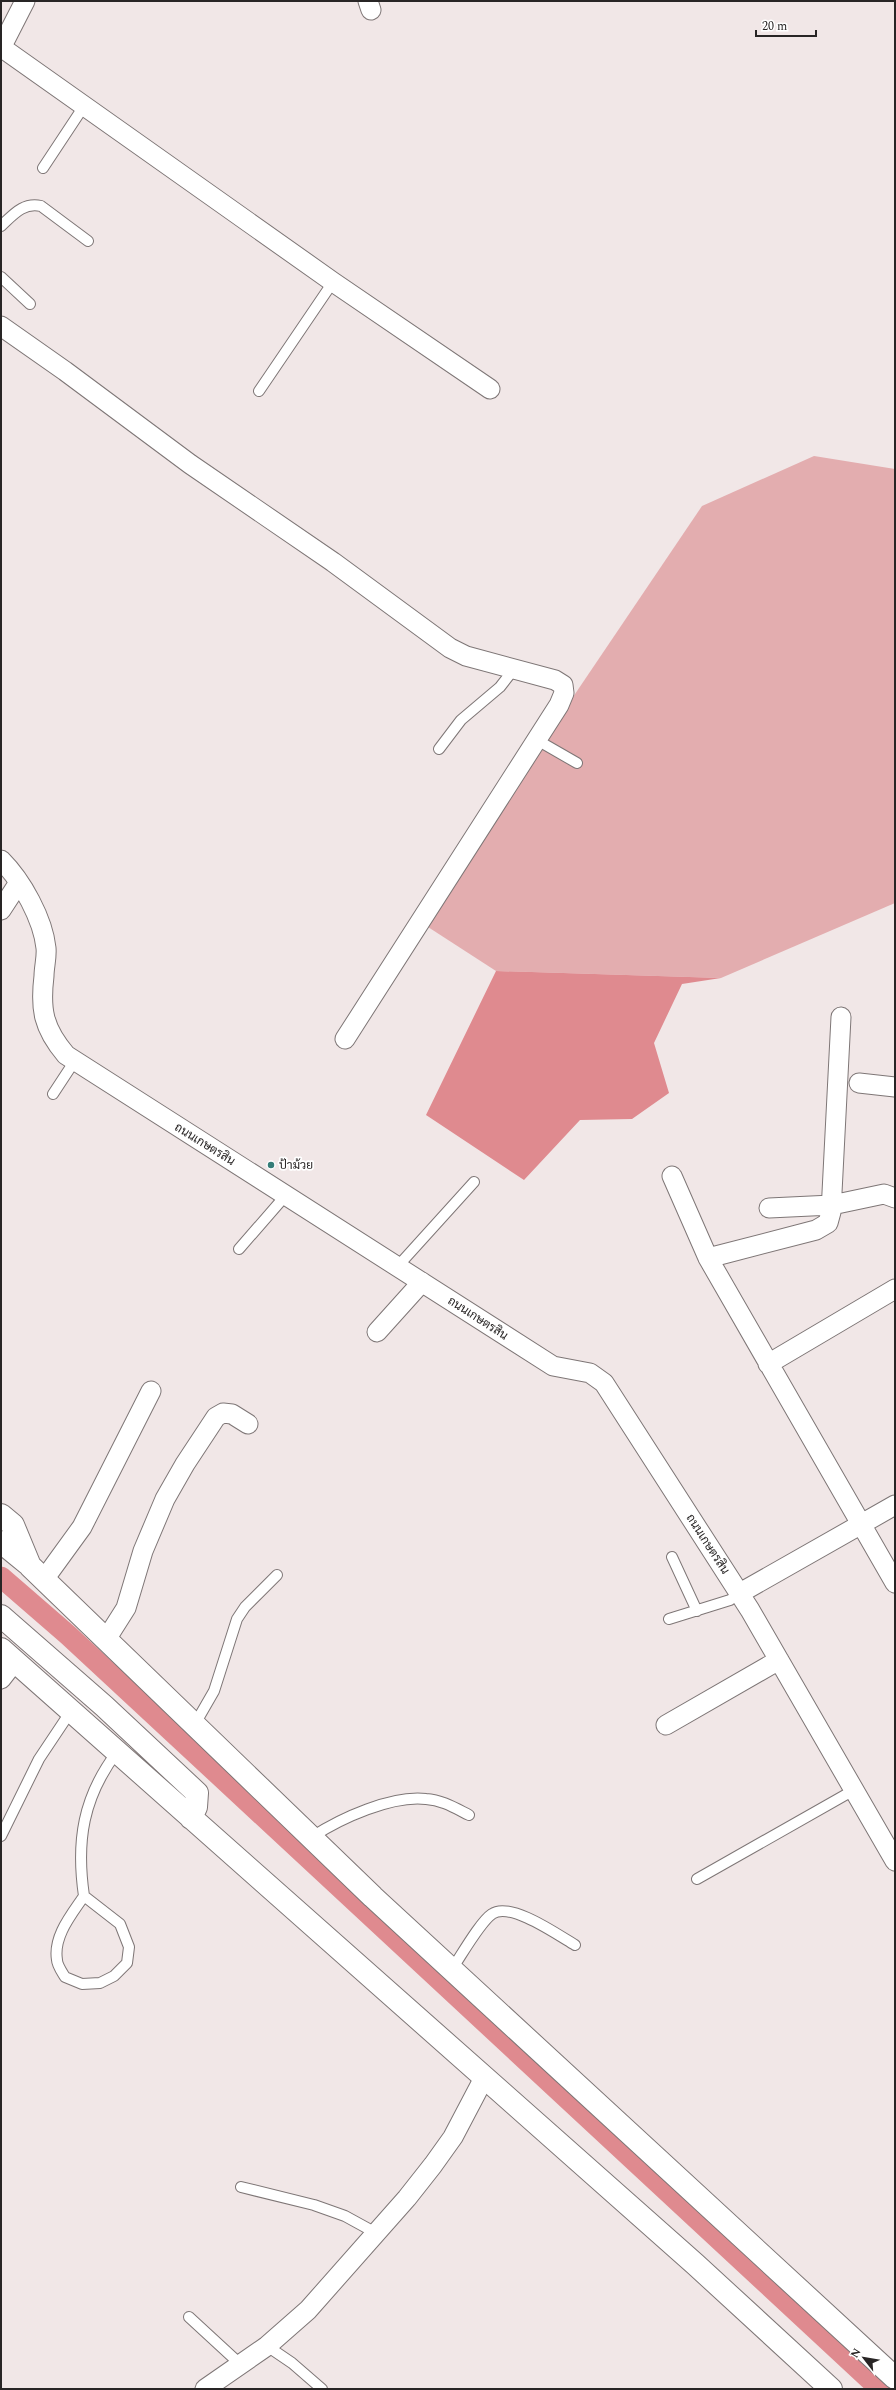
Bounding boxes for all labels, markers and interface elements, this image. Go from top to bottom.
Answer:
scale bar [756,12,816,38]
text: 20 m [762,17,787,36]
street label: ถนนเกษตรสิน [171,1118,239,1171]
place label: ป้าม้วย [279,1156,313,1175]
marker: ป้าม้วย [266,1160,276,1170]
street label: ถนนเกษตรสิน [444,1292,512,1345]
street label: ถนนเกษตรสิน [681,1510,734,1579]
north arrow [844,2338,884,2378]
text: N [846,2345,865,2361]

